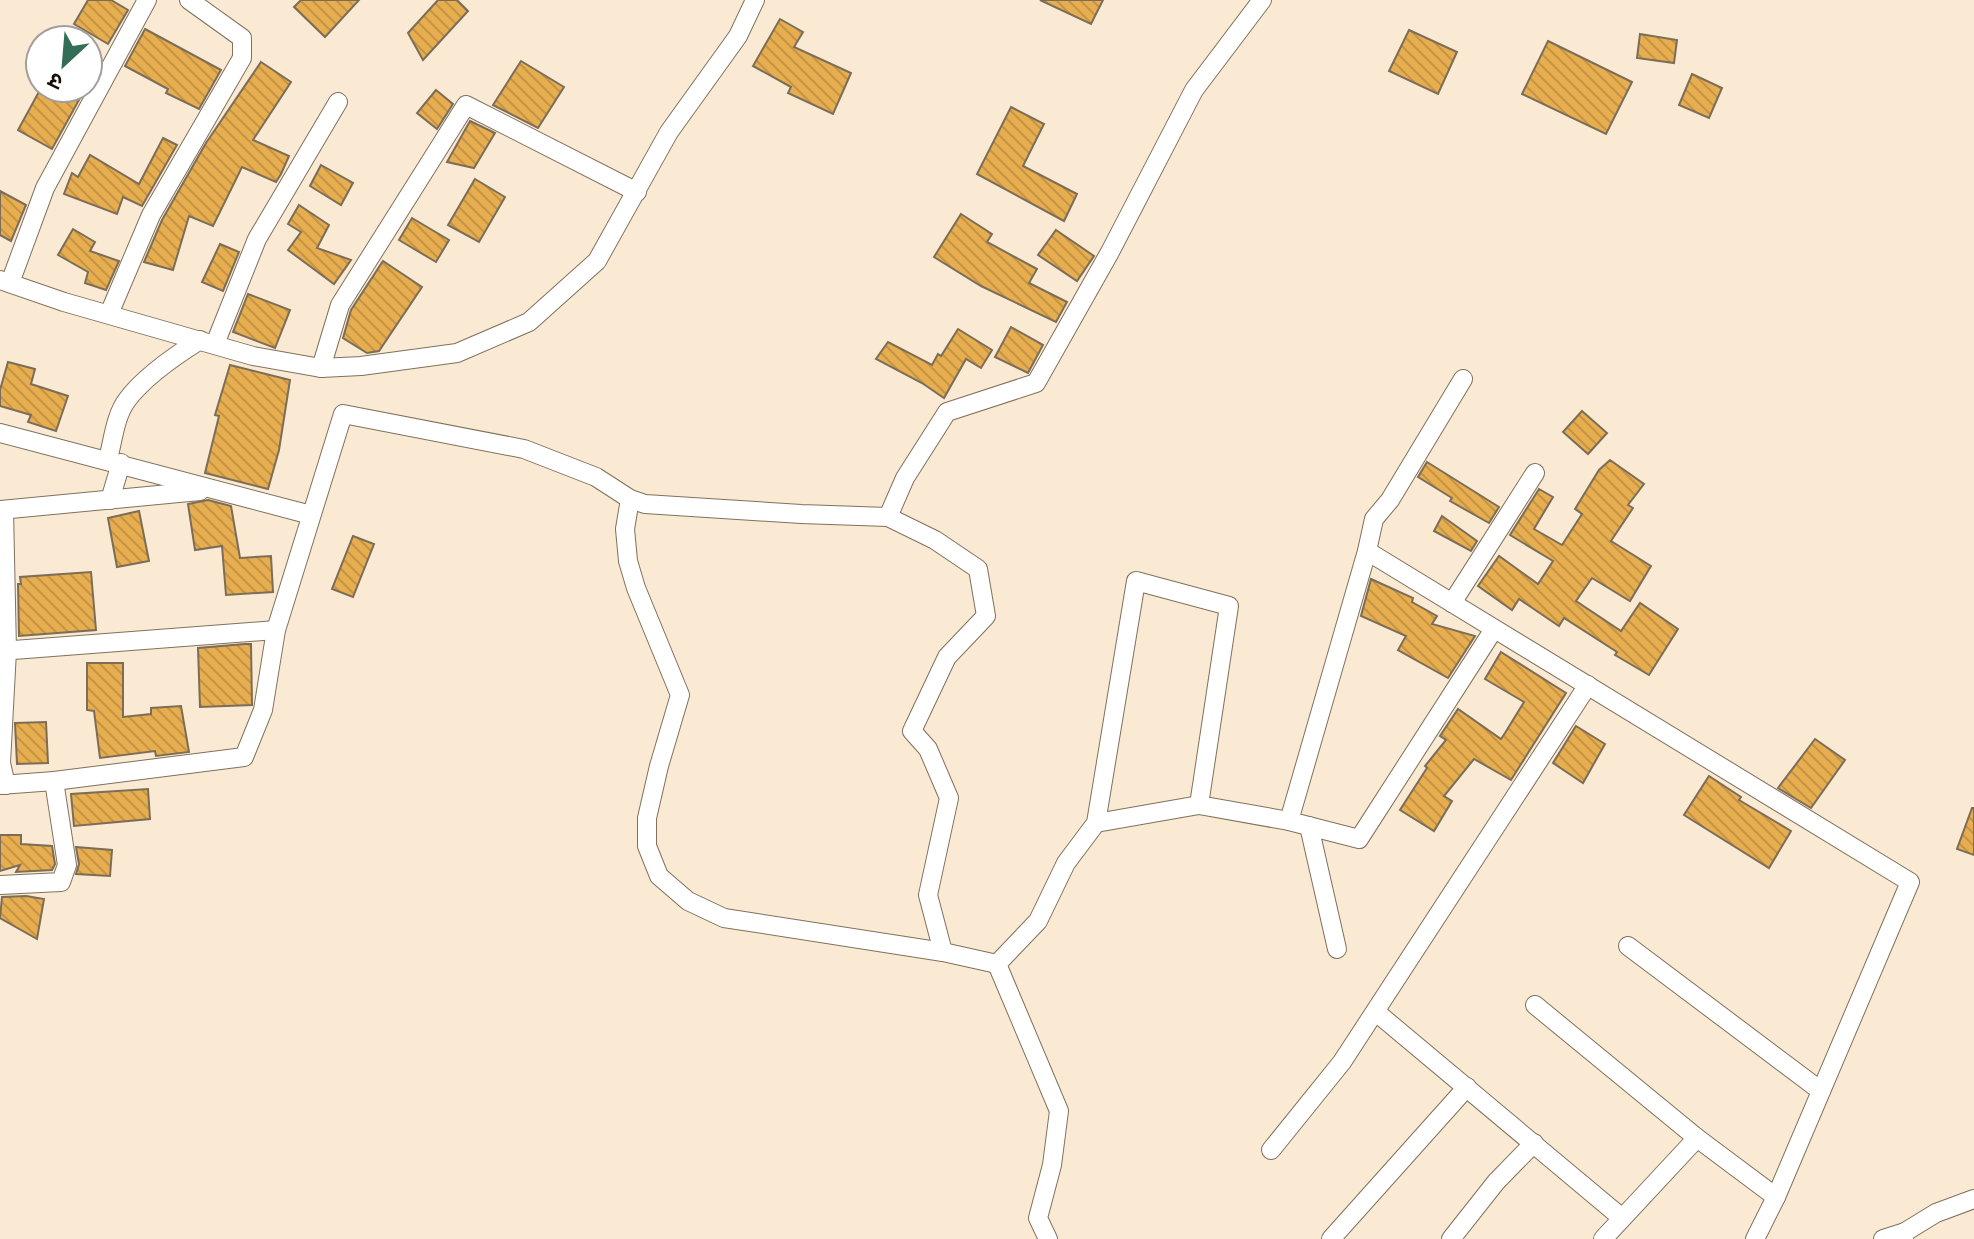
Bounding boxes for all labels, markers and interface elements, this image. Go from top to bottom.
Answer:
north arrow [24,24,104,104]
text: उ [41,66,67,99]

